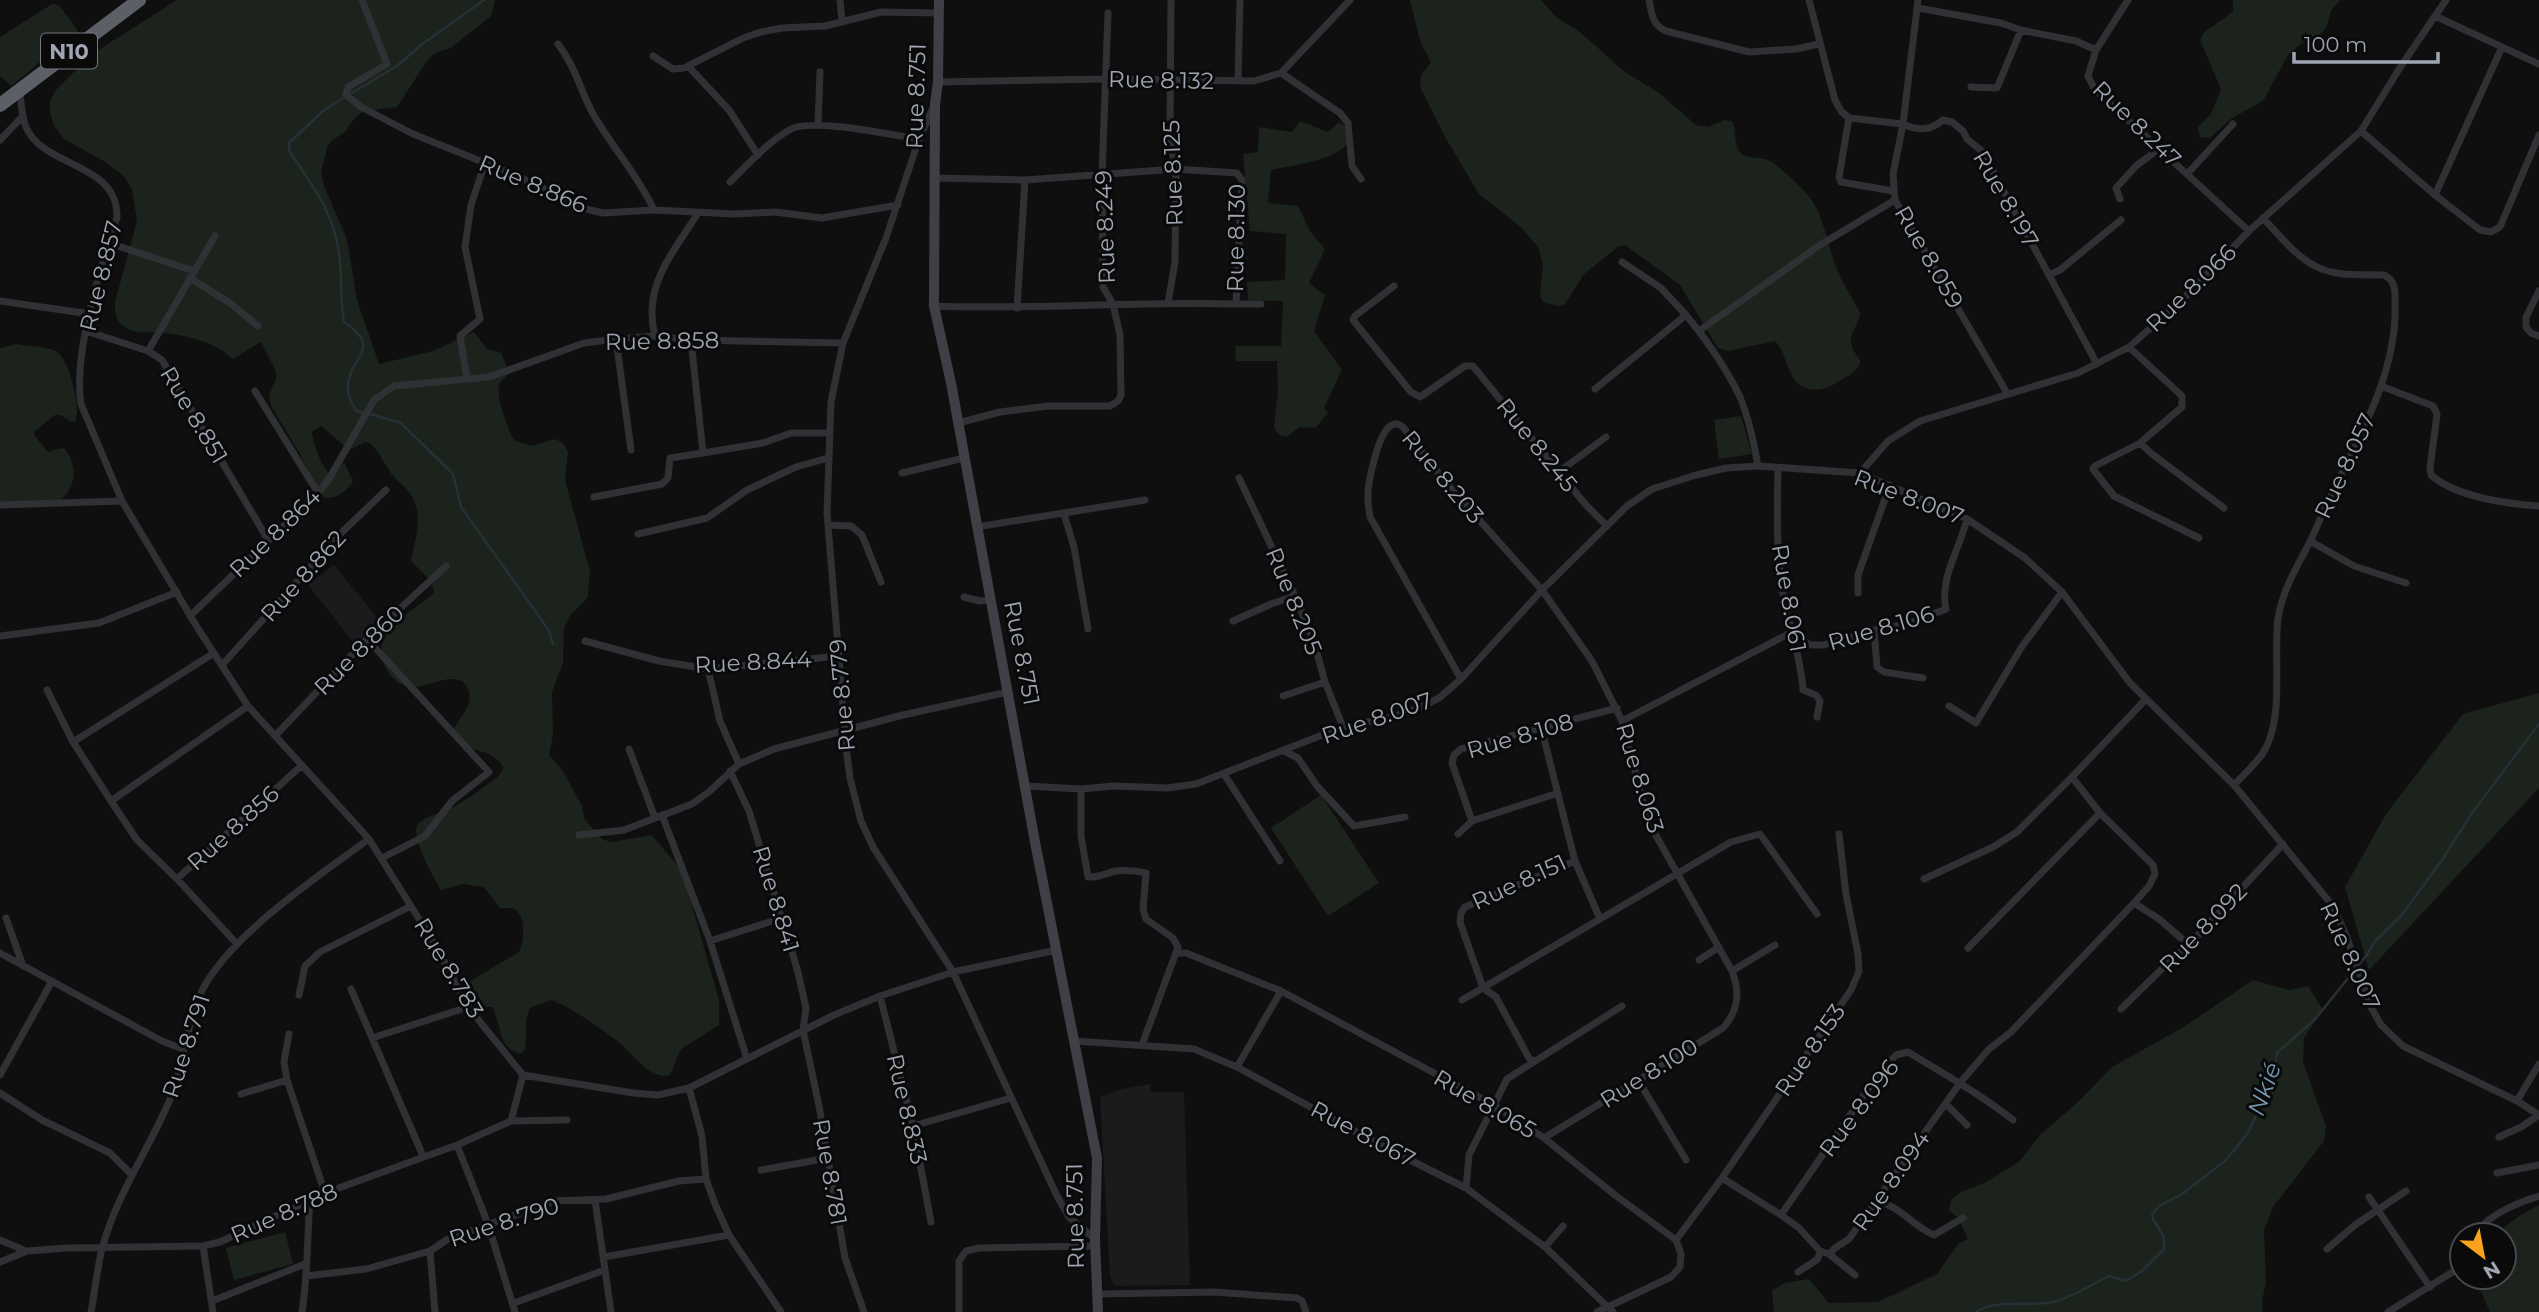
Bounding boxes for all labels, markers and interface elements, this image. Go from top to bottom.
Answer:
scale bar [2294,21,2438,65]
text: 100 m [2304,32,2367,57]
road number: N10 [41,34,97,68]
street label: Rue 8.751 [900,43,932,149]
street label: Rue 8.132 [1108,65,1214,95]
street label: Rue 8.247 [2087,75,2187,173]
street label: Rue 8.125 [1157,120,1189,226]
street label: Rue 8.197 [1967,146,2045,252]
street label: Rue 8.866 [475,149,591,219]
street label: Rue 8.249 [1089,170,1121,284]
street label: Rue 8.130 [1221,184,1251,292]
street label: Rue 8.059 [1888,201,1970,313]
street label: Rue 8.857 [74,218,128,334]
street label: Rue 8.066 [2140,238,2242,338]
street label: Rue 8.858 [605,326,719,356]
street label: Rue 8.851 [154,361,234,469]
street label: Rue 8.245 [1491,392,1583,498]
street label: Rue 8.057 [2308,409,2382,523]
street label: Rue 8.203 [1396,425,1490,529]
street label: Rue 8.007 [1850,463,1968,531]
street label: Rue 8.864 [224,483,326,583]
street label: Rue 8.862 [255,524,351,628]
street label: Rue 8.061 [1766,542,1812,654]
street label: Rue 8.205 [1260,543,1328,659]
street label: Rue 8.751 [998,598,1046,708]
street label: Rue 8.860 [308,599,410,701]
street label: Rue 8.106 [1825,600,1937,656]
street label: Rue 8.779 [823,638,861,752]
street label: Rue 8.844 [694,645,812,679]
street label: Rue 8.007 [1318,686,1436,750]
street label: Rue 8.108 [1463,707,1577,765]
street label: Rue 8.063 [1610,720,1670,836]
street label: Rue 8.856 [181,780,285,876]
street label: Rue 8.841 [747,842,805,956]
street label: Rue 8.151 [1467,848,1571,916]
street label: Rue 8.092 [2153,877,2253,979]
street label: Rue 8.007 [2314,898,2386,1014]
street label: Rue 8.783 [408,913,490,1023]
street label: Rue 8.791 [156,991,216,1101]
street label: Rue 8.153 [1769,998,1851,1102]
street label: Rue 8.100 [1595,1032,1703,1114]
street label: Rue 8.833 [881,1051,933,1167]
street label: Rue 8.096 [1813,1054,1905,1162]
water label: Nkié [2241,1058,2287,1120]
street label: Rue 8.065 [1429,1063,1541,1145]
street label: Rue 8.067 [1306,1095,1420,1173]
street label: Rue 8.781 [807,1117,853,1227]
street label: Rue 8.094 [1846,1125,1936,1237]
street label: Rue 8.751 [1060,1163,1090,1269]
street label: Rue 8.788 [226,1177,342,1249]
street label: Rue 8.790 [445,1191,563,1253]
north arrow [2448,1221,2518,1291]
text: N [2479,1256,2504,1284]

